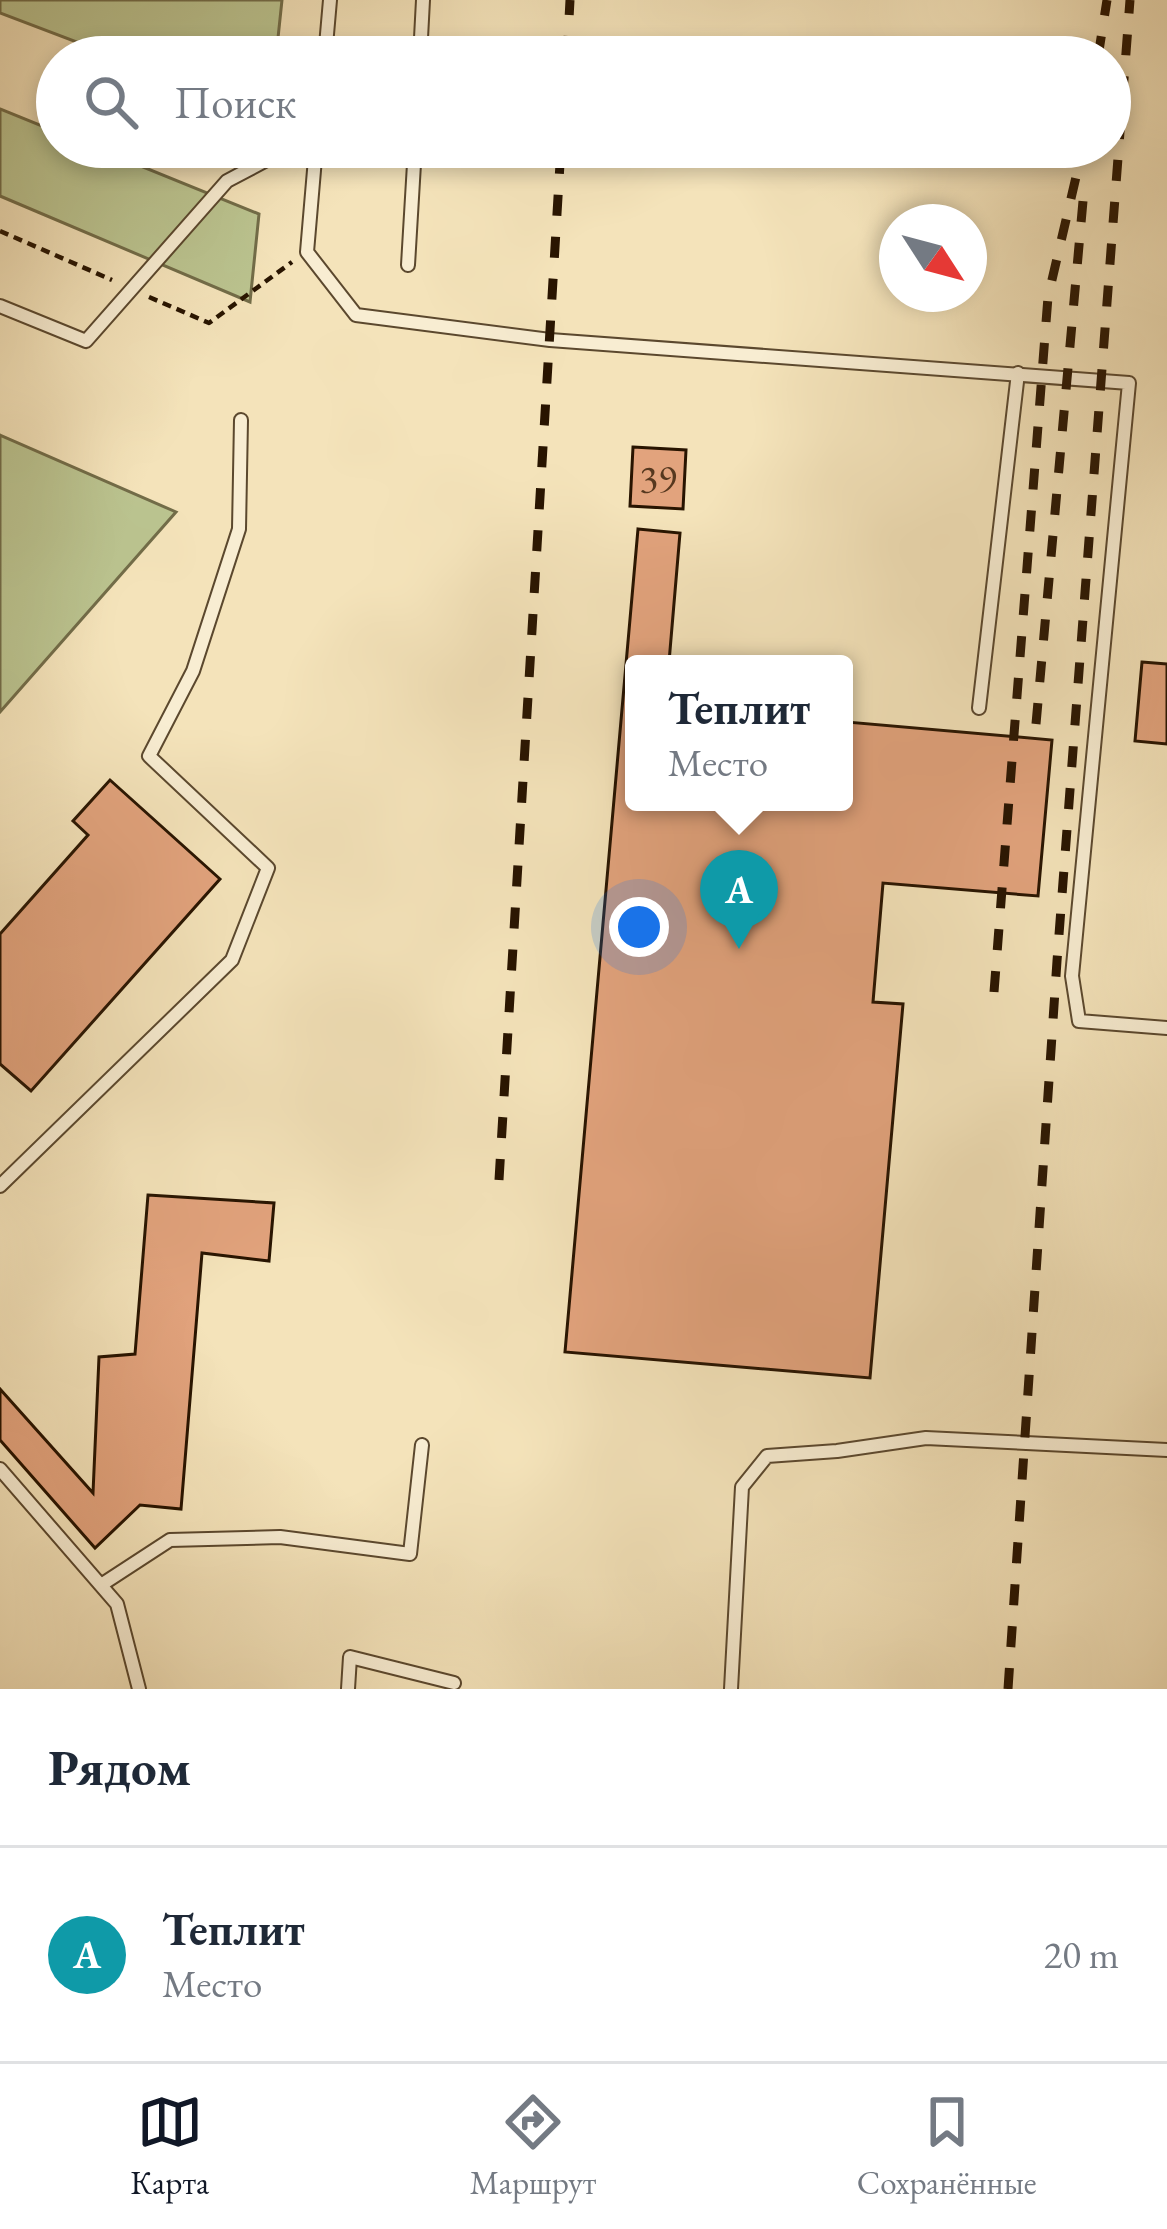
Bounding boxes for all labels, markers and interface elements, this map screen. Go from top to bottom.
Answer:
search box [36,36,1131,168]
icon: search [78,69,144,135]
text: Поиск [174,73,296,131]
north arrow [879,204,987,312]
house number: 39 [639,453,677,504]
popup [625,655,853,811]
text: Теплит [668,679,810,737]
text: Место [668,737,768,788]
pin: A [700,850,778,949]
your location [609,897,669,957]
text: Рядом [48,1734,191,1800]
text: Теплит [162,1900,305,1958]
text: A [73,1929,101,1980]
text: 20 m [1043,1929,1119,1980]
text: Место [162,1958,262,2009]
tab: Карта [130,2089,209,2204]
tab: Маршрут [470,2089,596,2204]
tab: Сохранённые [857,2089,1037,2204]

